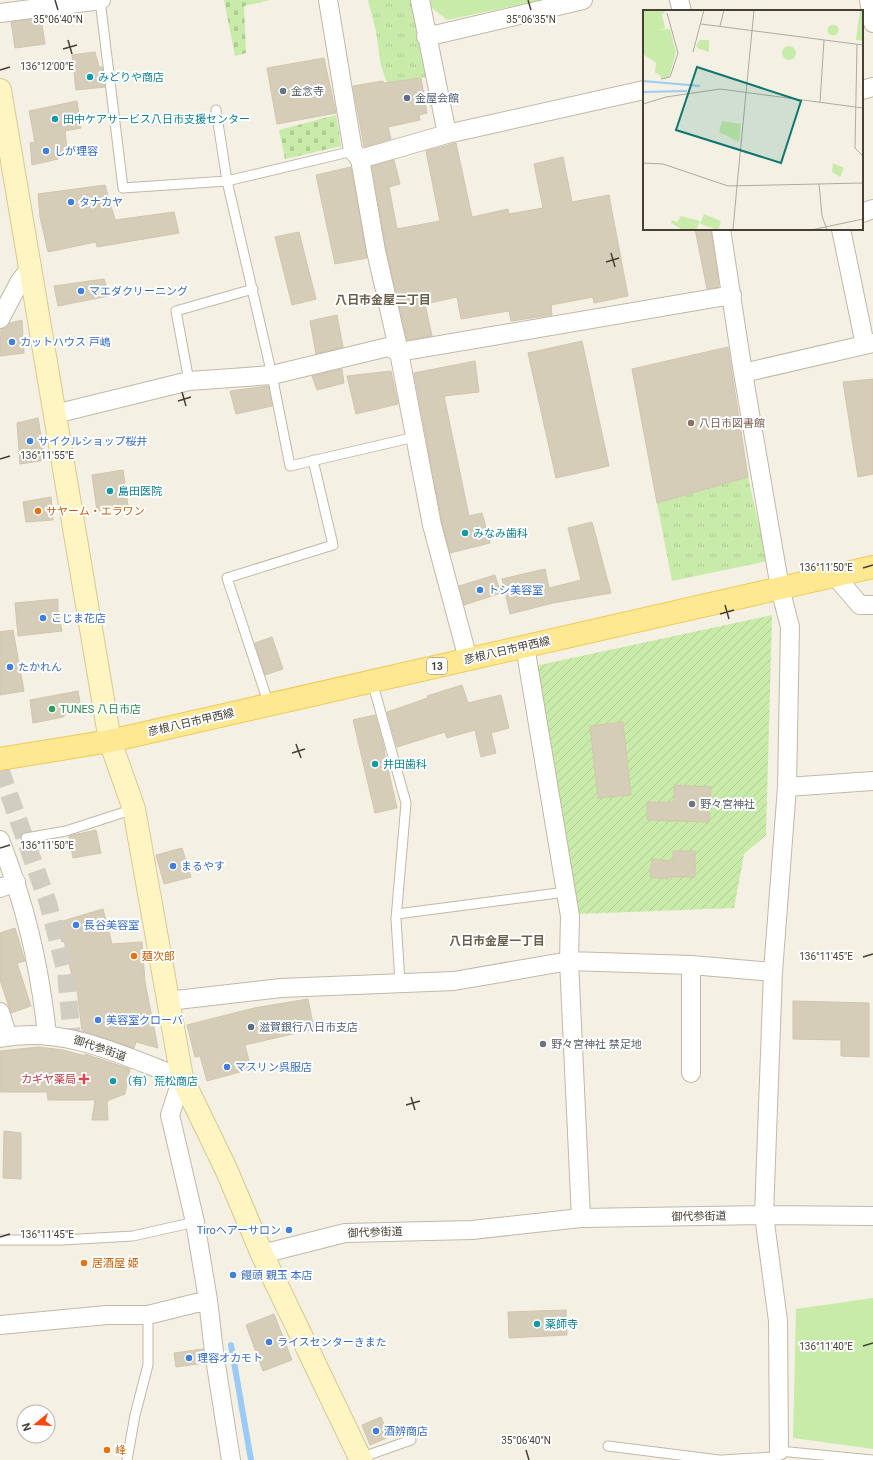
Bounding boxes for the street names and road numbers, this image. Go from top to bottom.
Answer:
street label: 彦根八日市甲西線 [463,634,551,667]
road number: 13 [427,658,447,674]
street label: 彦根八日市甲西線 [147,706,235,739]
street label: 御代参街道 [71,1033,128,1064]
street label: 御代参街道 [670,1210,727,1223]
street label: 御代参街道 [346,1225,403,1240]

